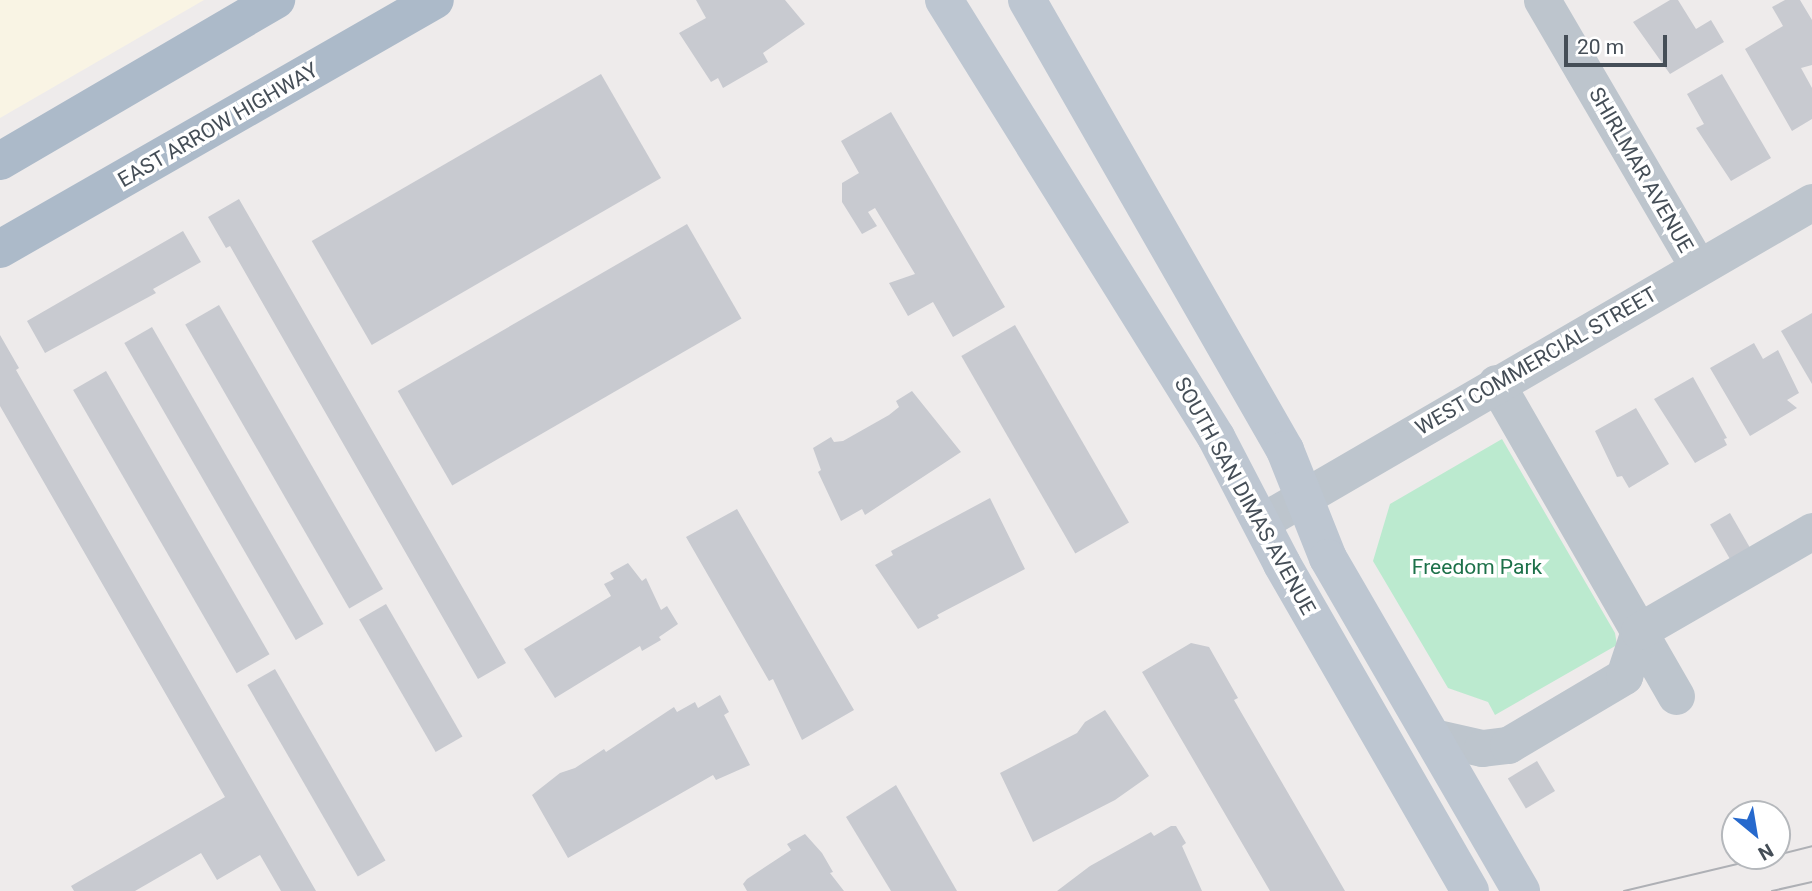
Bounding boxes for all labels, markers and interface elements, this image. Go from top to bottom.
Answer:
scale bar [1567,21,1670,65]
text: 20 m [1577,35,1624,59]
street label: EAST ARROW HIGHWAY [113,57,323,193]
street label: SHIRLMAR AVENUE [1583,83,1699,257]
street label: WEST COMMERCIAL STREET [1411,281,1661,441]
street label: SOUTH SAN DIMAS AVENUE [1169,373,1321,619]
park label: Freedom Park [1412,554,1542,580]
north arrow [1721,800,1791,870]
text: N [1754,839,1777,865]

